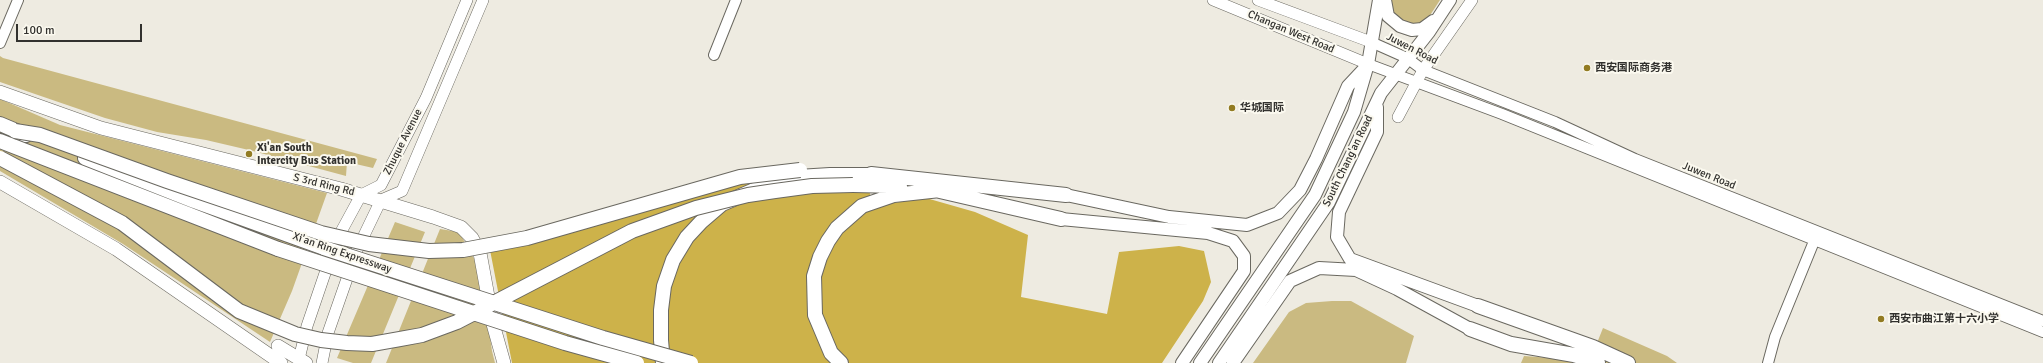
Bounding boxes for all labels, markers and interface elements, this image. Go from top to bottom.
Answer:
street label: Changan West Road [1246,8,1336,56]
scale bar [18,16,144,42]
text: 100 m [23,23,55,38]
street label: Juwen Road [1384,30,1440,68]
place label: 西安国际商务港 [1595,61,1672,75]
marker: 西安国际商务港 [1582,63,1592,73]
place label: 华城国际 [1240,101,1284,115]
marker: 华城国际 [1227,103,1237,113]
street label: Zhuque Avenue [381,107,425,177]
street label: South Chang'an Road [1320,113,1376,209]
place label: Xi'an South Intercity Bus Station [257,141,356,167]
marker: Xi'an South Intercity Bus Station [244,149,254,159]
street label: Juwen Road [1680,159,1738,193]
street label: S 3rd Ring Rd [292,171,356,199]
street label: Xi'an Ring Expressway [291,230,393,276]
place label: 西安市曲江第十六小学 [1889,312,1999,326]
marker: 西安市曲江第十六小学 [1876,314,1886,324]

